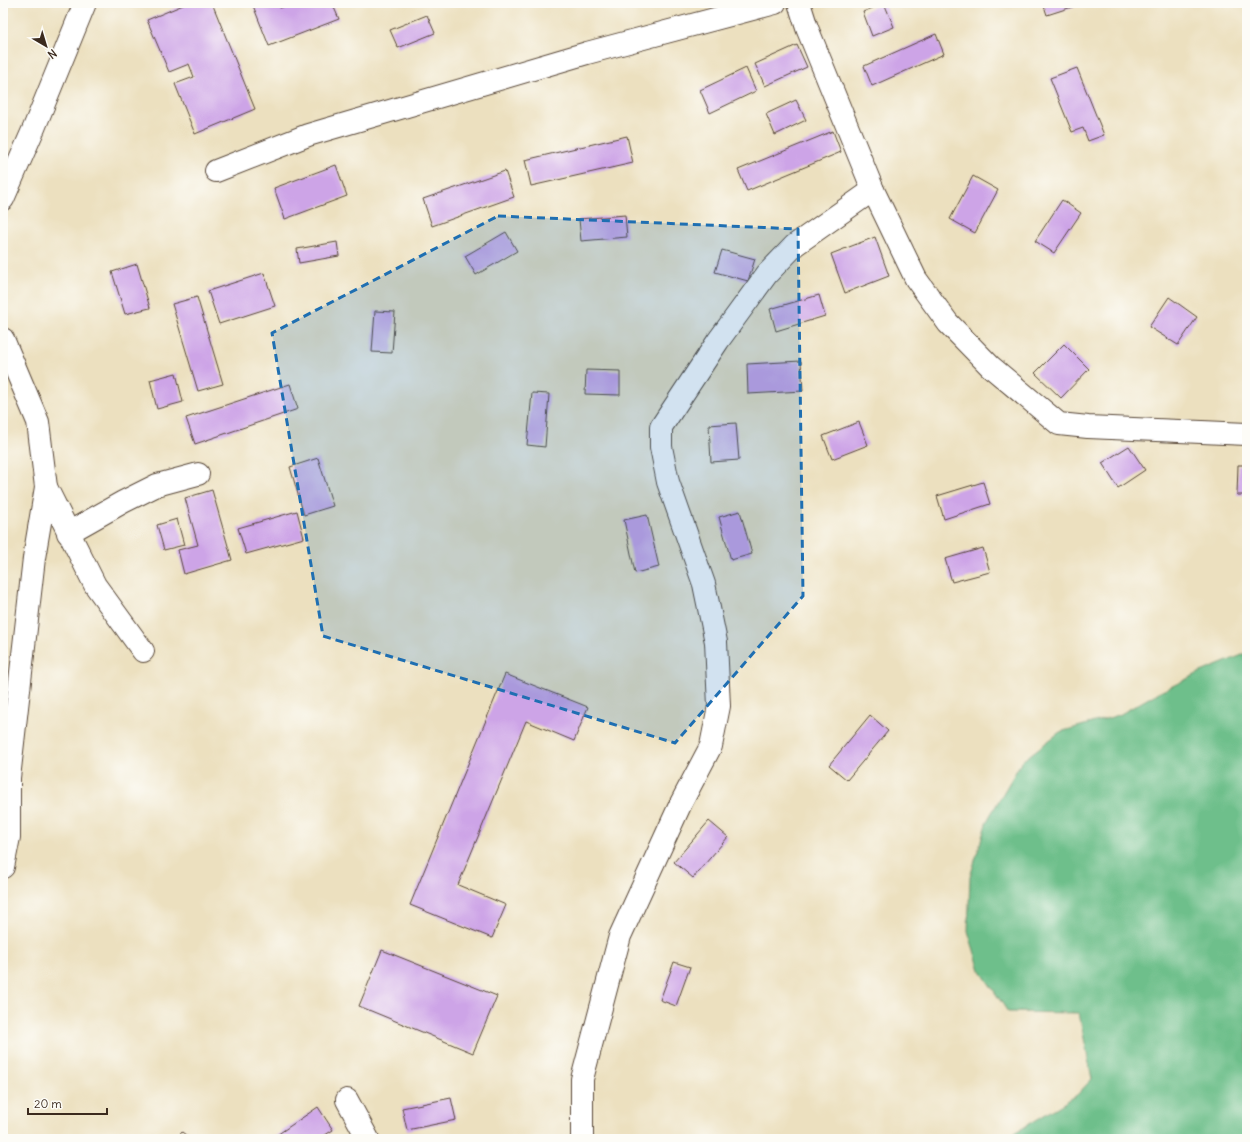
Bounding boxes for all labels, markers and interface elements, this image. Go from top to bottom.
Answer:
north arrow [26,26,66,66]
text: N [45,46,59,62]
scale bar [28,1090,107,1116]
text: 20 m [34,1096,62,1111]

